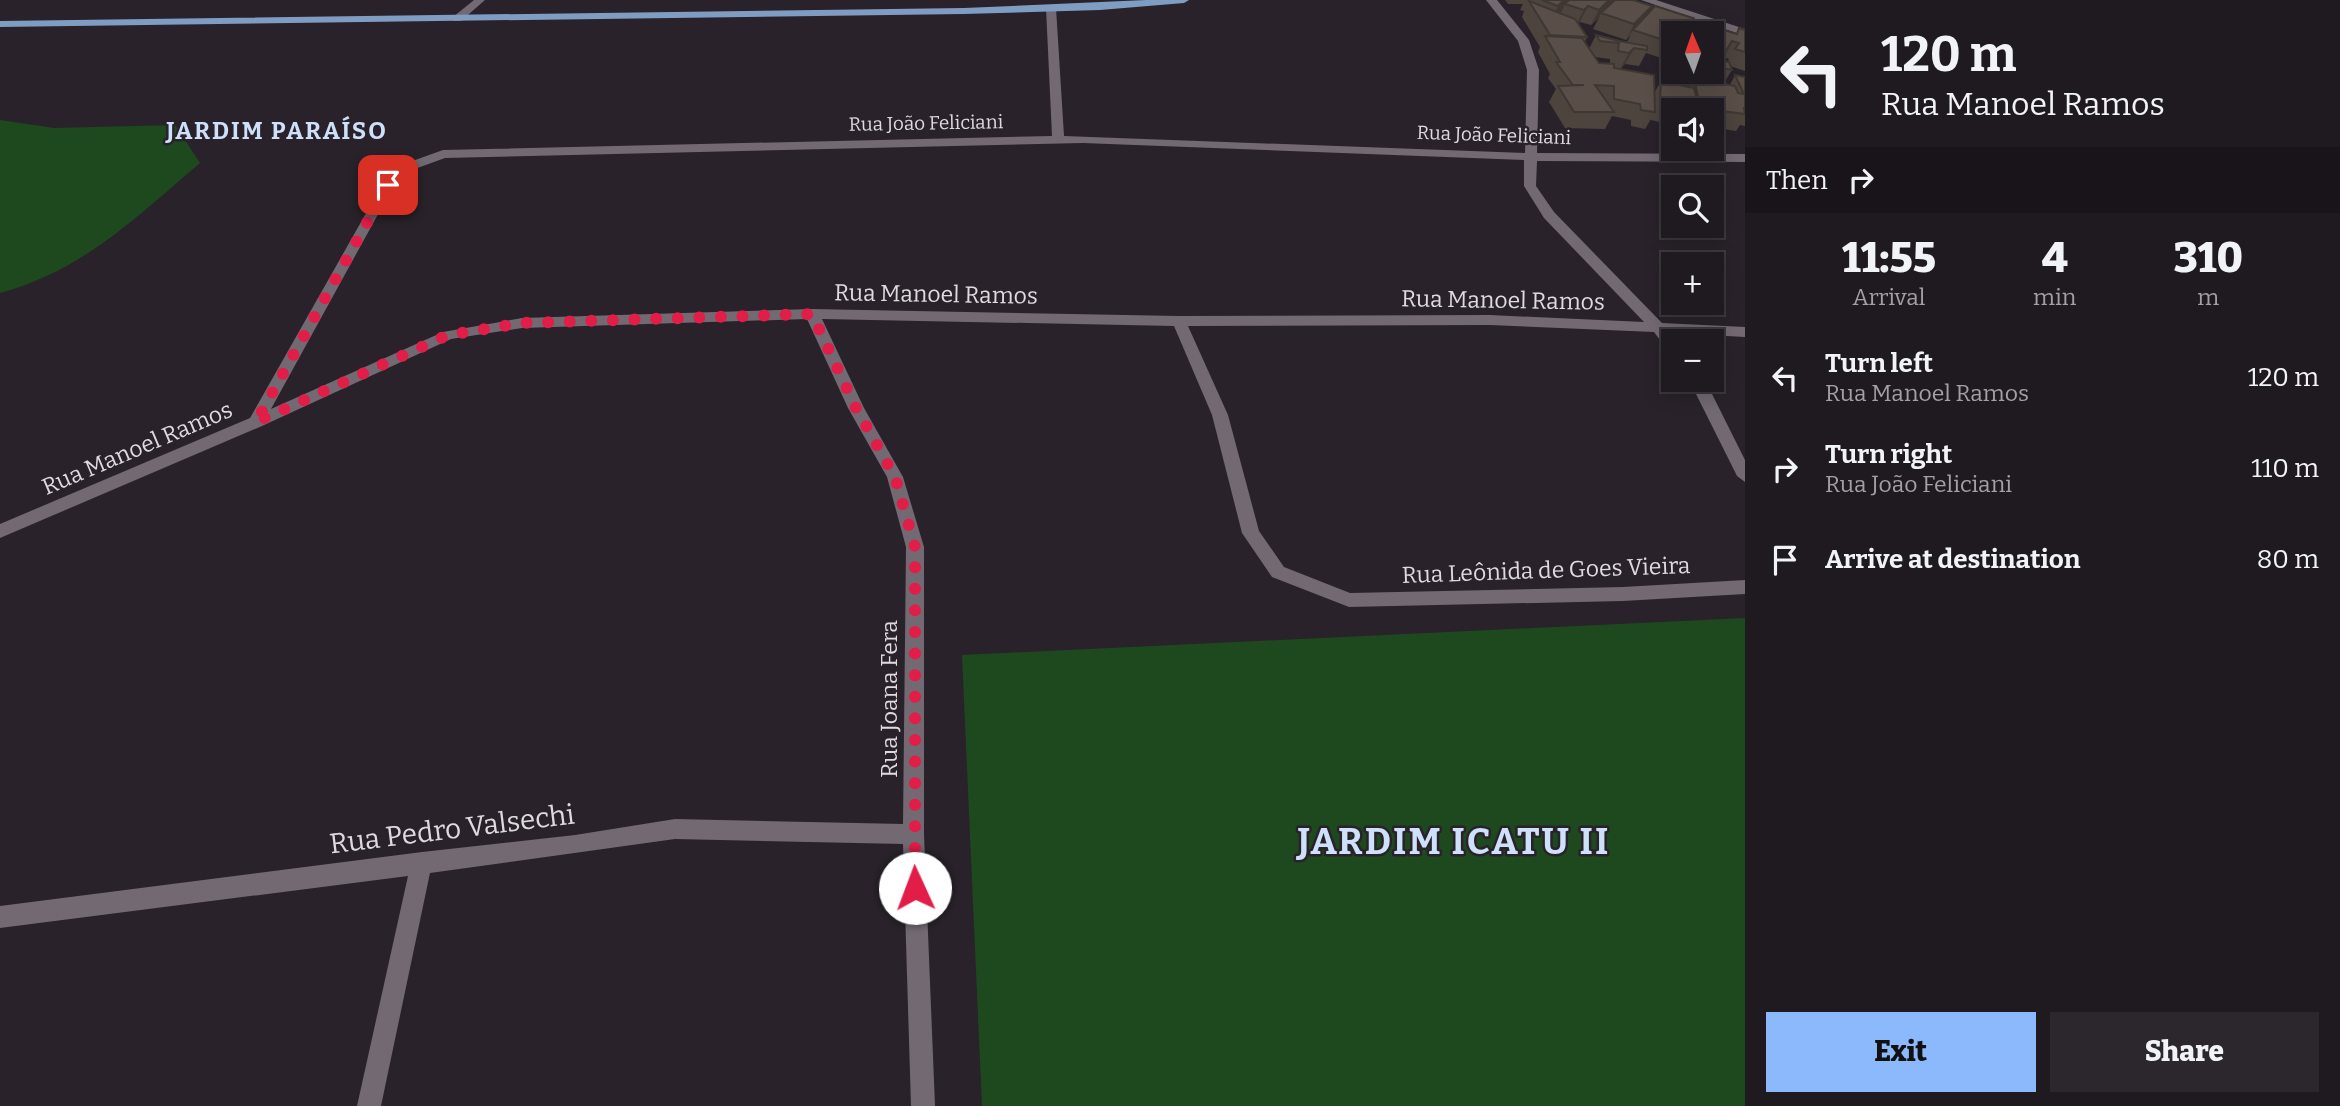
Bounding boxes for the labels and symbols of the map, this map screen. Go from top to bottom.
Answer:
north arrow [1661,21,1724,84]
street label: Rua João Feliciani [849,110,1004,136]
district label: JARDIM PARAÍSO [164,115,388,145]
street label: Rua João Feliciani [1416,121,1572,149]
pin [358,155,418,215]
street label: Rua Manoel Ramos [834,278,1038,310]
street label: Rua Manoel Ramos [1401,284,1605,316]
street label: Rua Manoel Ramos [38,395,236,501]
street label: Rua Leônida de Goes Vieira [1401,551,1691,589]
street label: Rua Joana Fera [875,620,903,778]
street label: Rua Pedro Valsechi [328,798,576,860]
district label: JARDIM ICATU II [1296,819,1610,864]
position arrow [878,851,952,925]

